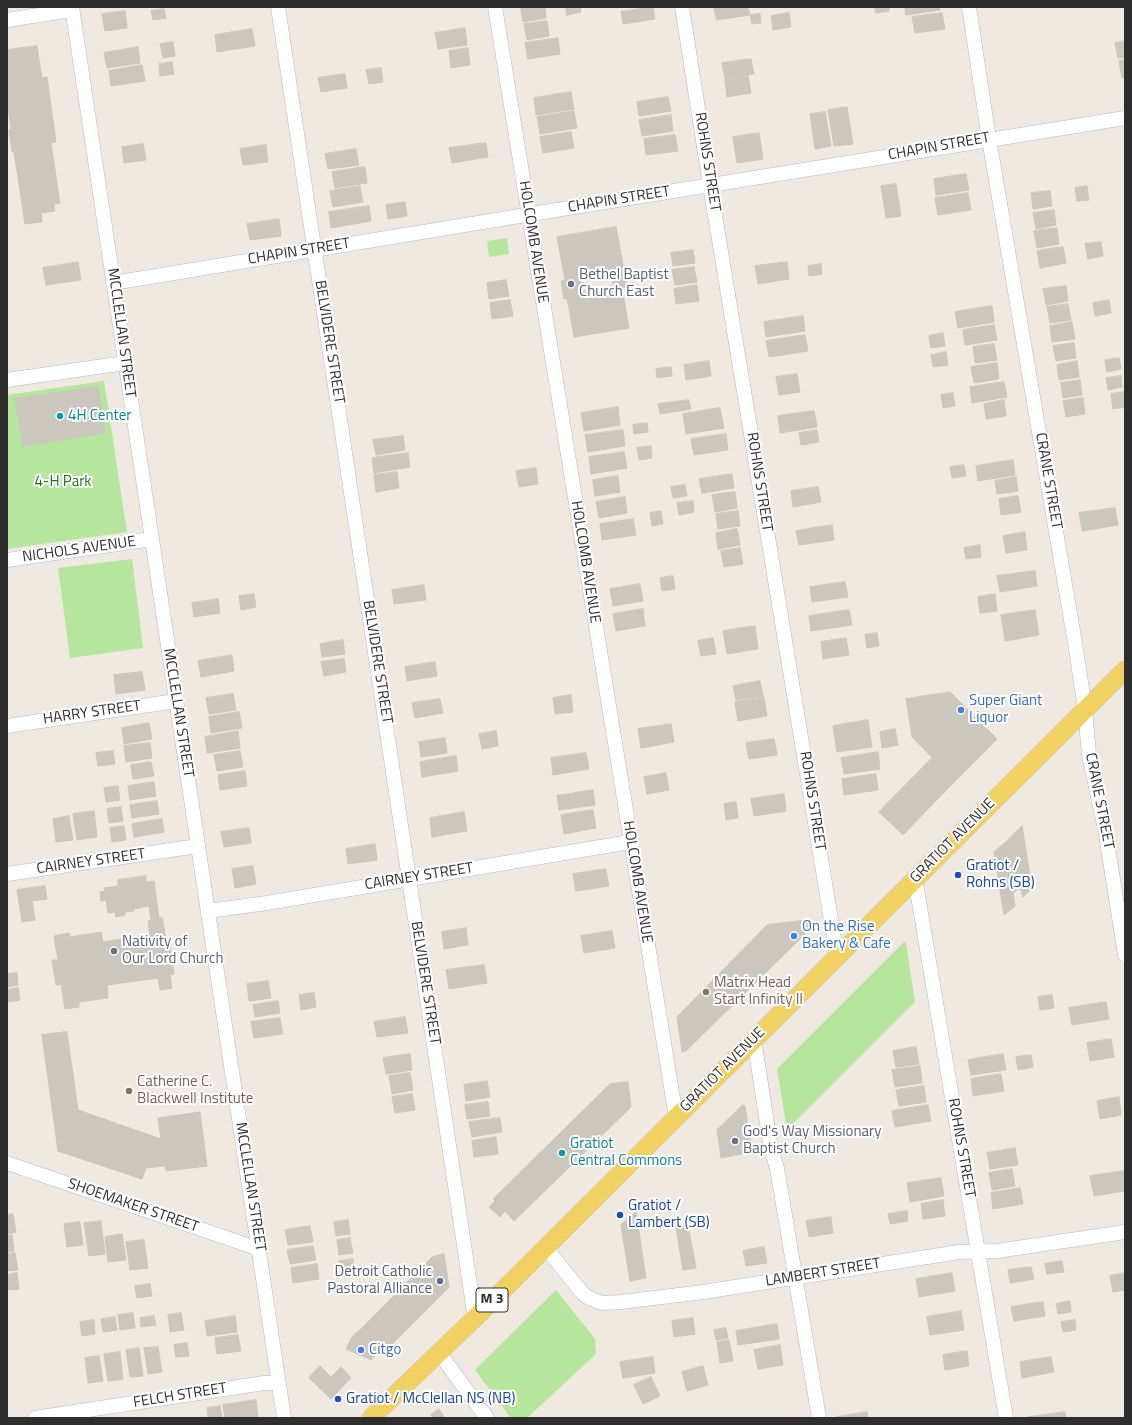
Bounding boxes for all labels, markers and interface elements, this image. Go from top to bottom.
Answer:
street label: ROHNS STREET [690,111,724,213]
street label: CHAPIN STREET [887,129,991,165]
street label: HOLCOMB AVENUE [514,180,552,304]
street label: CHAPIN STREET [567,183,671,217]
street label: CHAPIN STREET [247,235,351,269]
place label: Bethel Baptist Church East [579,266,669,301]
street label: MCCLELLAN STREET [103,267,139,399]
street label: BELVIDERE STREET [310,279,348,405]
marker: Bethel Baptist Church East [566,279,576,289]
place label: 4H Center [68,407,131,425]
marker: 4H Center [55,411,65,421]
street label: ROHNS STREET [742,431,776,533]
street label: CRANE STREET [1031,431,1065,531]
park label: 4-H Park [34,473,92,491]
street label: HOLCOMB AVENUE [566,500,604,624]
street label: NICHOLS AVENUE [21,533,137,567]
street label: BELVIDERE STREET [358,599,396,725]
street label: MCCLELLAN STREET [159,647,197,779]
place label: Super Giant Liquor [969,692,1042,727]
street label: HARRY STREET [42,697,142,729]
marker: Super Giant Liquor [956,705,966,715]
street label: ROHNS STREET [795,750,829,852]
street label: CRANE STREET [1081,751,1117,851]
street label: GRATIOT AVENUE [907,795,999,887]
street label: HOLCOMB AVENUE [618,820,656,944]
street label: CAIRNEY STREET [35,845,147,879]
place label: Gratiot / Rohns (SB) [966,857,1035,892]
street label: CAIRNEY STREET [363,860,475,894]
marker: Gratiot / Rohns (SB) [953,870,963,880]
place label: On the Rise Bakery & Cafe [802,918,891,953]
street label: BELVIDERE STREET [406,920,444,1046]
marker: On the Rise Bakery & Cafe [789,931,799,941]
place label: Nativity of Our Lord Church [122,933,223,968]
marker: Nativity of Our Lord Church [109,946,119,956]
place label: Matrix Head Start Infinity II [714,974,803,1009]
marker: Matrix Head Start Infinity II [701,987,711,997]
street label: GRATIOT AVENUE [677,1024,769,1116]
place label: Catherine C. Blackwell Institute [137,1073,253,1108]
marker: Catherine C. Blackwell Institute [124,1086,134,1096]
street label: ROHNS STREET [943,1097,979,1199]
street label: MCCLELLAN STREET [231,1121,269,1253]
place label: God's Way Missionary Baptist Church [743,1123,882,1158]
place label: Gratiot Central Commons [570,1135,682,1170]
marker: God's Way Missionary Baptist Church [730,1136,740,1146]
marker: Gratiot Central Commons [557,1148,567,1158]
street label: SHOEMAKER STREET [65,1175,201,1237]
place label: Gratiot / Lambert (SB) [628,1197,710,1232]
marker: Gratiot / Lambert (SB) [615,1210,625,1220]
street label: LAMBERT STREET [764,1255,882,1291]
place label: Detroit Catholic Pastoral Alliance [327,1263,432,1298]
marker: Detroit Catholic Pastoral Alliance [435,1276,445,1286]
road number: M 3 [476,1288,508,1312]
place label: Citgo [369,1341,401,1359]
marker: Citgo [356,1345,366,1355]
street label: FELCH STREET [132,1380,228,1412]
place label: Gratiot / McClellan NS (NB) [346,1390,515,1408]
marker: Gratiot / McClellan NS (NB) [333,1394,343,1404]

